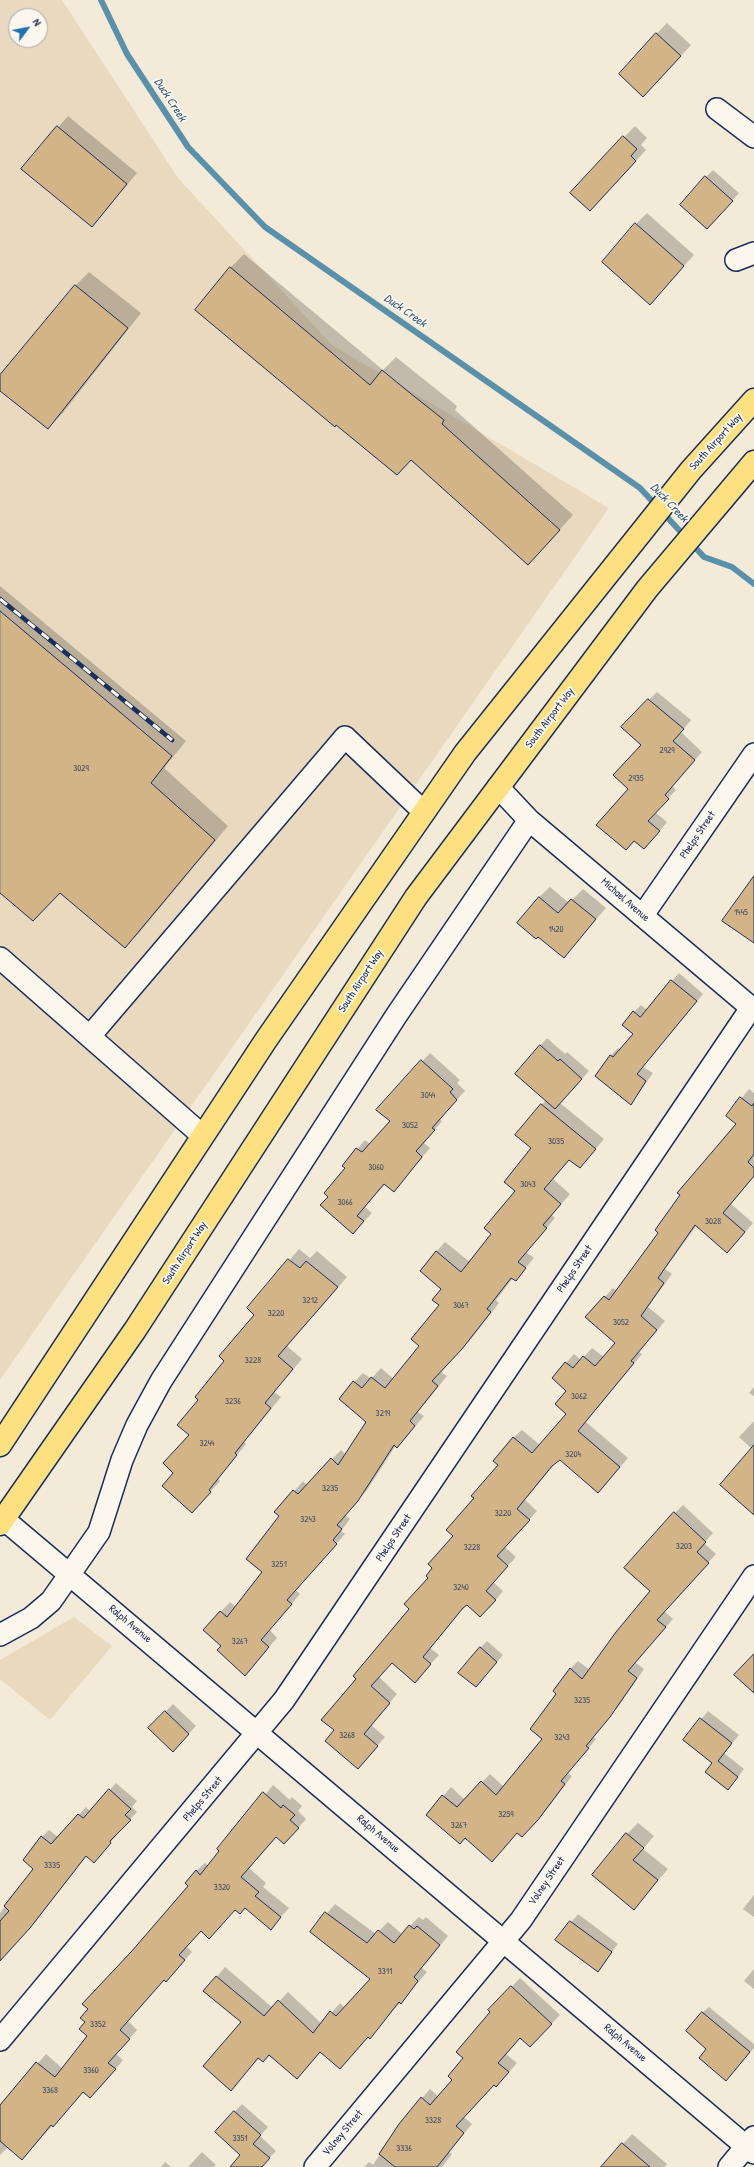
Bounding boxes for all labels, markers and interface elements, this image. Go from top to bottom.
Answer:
north arrow [8,8,48,48]
text: N [30,16,45,28]
water label: Duck Creek [151,76,189,124]
water label: Duck Creek [381,291,429,331]
street label: South Airport Way [687,411,745,473]
water label: Duck Creek [647,480,691,526]
street label: South Airport Way [523,685,577,751]
house number: 2929 [659,746,675,756]
house number: 3029 [73,764,89,774]
house number: 2935 [628,774,644,784]
street label: Phelps Street [677,809,719,861]
street label: Michael Avenue [598,875,652,925]
house number: 1445 [734,908,748,918]
house number: 1420 [549,925,563,935]
street label: South Airport Way [336,947,386,1015]
house number: 3044 [421,1091,435,1101]
house number: 3052 [402,1121,418,1131]
house number: 3035 [548,1137,564,1147]
house number: 3060 [368,1163,384,1173]
house number: 3043 [520,1180,536,1190]
house number: 3066 [337,1198,353,1208]
house number: 3028 [705,1217,721,1227]
street label: South Airport Way [160,1219,210,1287]
street label: Phelps Street [554,1243,596,1295]
house number: 3212 [302,1296,318,1306]
house number: 3067 [453,1301,469,1311]
house number: 3220 [268,1309,284,1319]
house number: 3052 [613,1318,629,1328]
house number: 3228 [245,1356,261,1366]
house number: 3062 [571,1392,587,1402]
house number: 3236 [225,1397,241,1407]
house number: 3219 [376,1409,390,1419]
house number: 3244 [200,1439,214,1449]
house number: 3204 [565,1450,581,1460]
house number: 3235 [322,1484,338,1494]
house number: 3220 [495,1509,511,1519]
street label: Phelps Street [373,1512,415,1564]
house number: 3243 [300,1515,316,1525]
house number: 3203 [676,1542,692,1552]
house number: 3228 [464,1543,480,1553]
house number: 3251 [271,1560,287,1570]
house number: 3240 [453,1583,469,1593]
street label: Ralph Avenue [106,1602,154,1646]
house number: 3267 [232,1637,248,1647]
house number: 3235 [574,1696,590,1706]
house number: 3268 [339,1731,355,1741]
house number: 3243 [554,1733,570,1743]
street label: Phelps Street [180,1774,226,1824]
house number: 3259 [498,1810,514,1820]
street label: Ralph Avenue [354,1812,402,1856]
house number: 3267 [451,1821,467,1831]
street label: Volney Street [526,1854,568,1908]
house number: 3335 [44,1861,60,1871]
house number: 3320 [214,1883,230,1893]
house number: 3311 [378,1967,392,1977]
house number: 3352 [90,2020,106,2030]
street label: Ralph Avenue [601,2021,649,2065]
house number: 3360 [83,2066,99,2076]
house number: 3368 [42,2086,58,2096]
street label: Volney Street [320,2107,366,2159]
house number: 3328 [425,2116,441,2126]
house number: 3351 [232,2134,248,2144]
house number: 3336 [396,2144,412,2154]

